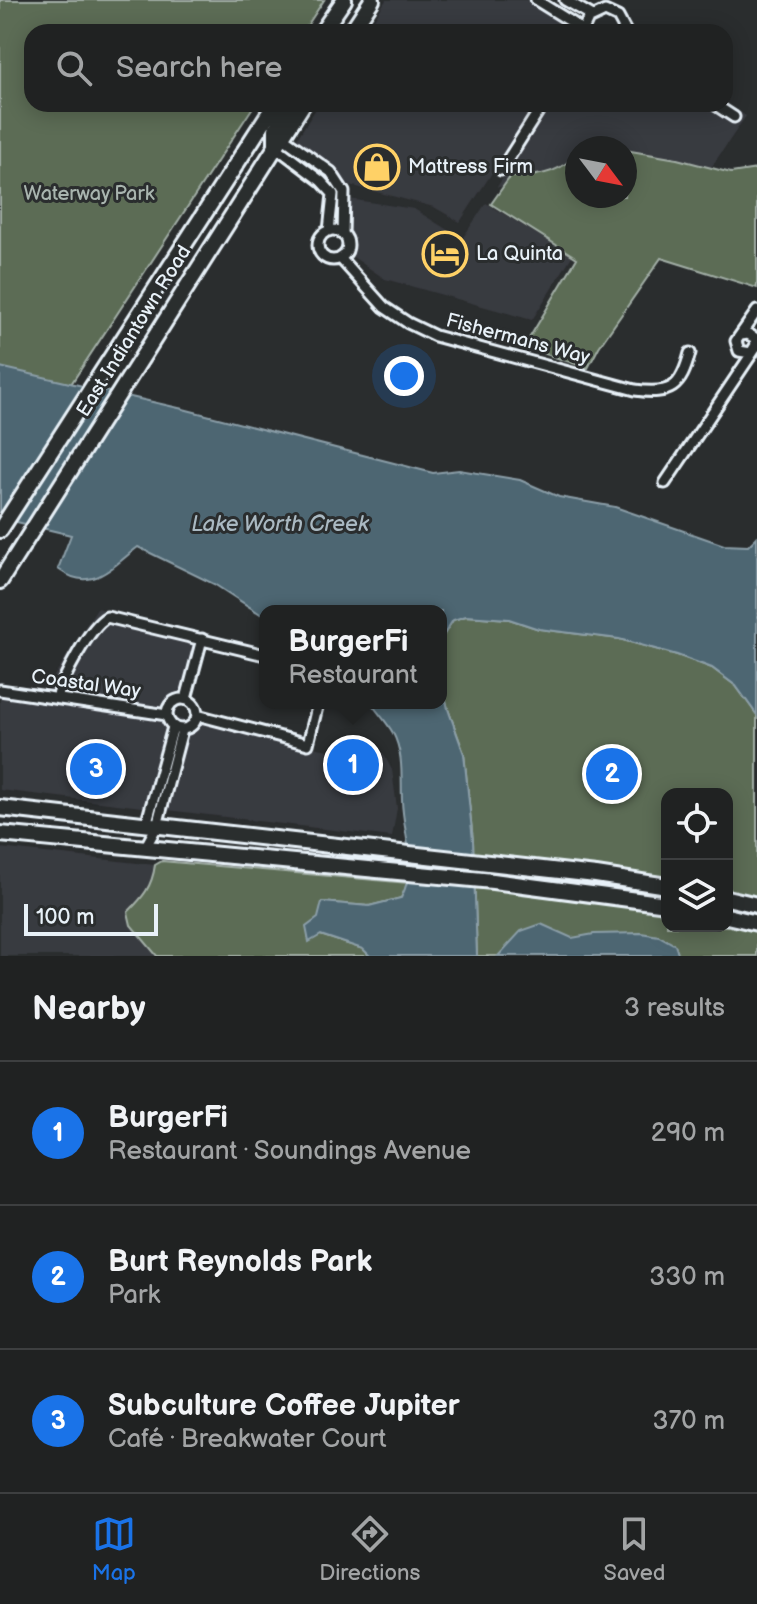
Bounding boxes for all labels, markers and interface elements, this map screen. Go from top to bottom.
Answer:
search box [24,24,733,112]
icon: search [52,46,96,90]
text: Search here [116,50,282,86]
north arrow [565,136,637,208]
shop icon: Mattress Firm [353,143,401,191]
place label: Mattress Firm [408,155,533,179]
park label: Waterway Park [24,182,155,206]
hotel icon: La Quinta [421,230,469,278]
street label: East Indiantown Road [72,241,196,421]
place label: La Quinta [476,242,563,266]
street label: Fishermans Way [444,308,592,370]
your location [384,356,424,396]
water label: Lake Worth Creek [191,511,370,538]
popup [259,605,447,709]
text: BurgerFi [288,624,408,660]
text: Restaurant [288,660,418,691]
street label: Coastal Way [30,664,142,704]
pin: 1 [327,735,379,795]
pin: 3 [70,739,122,799]
pin: 2 [586,744,638,804]
map controls [661,788,733,932]
button: locate [661,788,733,860]
button: layers [661,860,733,932]
scale bar [24,900,158,936]
text: 100 m [36,904,95,931]
text: Nearby [32,988,146,1029]
text: 3 results [624,993,725,1024]
text: BurgerFi [108,1100,228,1136]
text: 1 [53,1118,63,1149]
text: 290 m [651,1118,725,1149]
text: Restaurant · Soundings Avenue [108,1136,471,1167]
text: Burt Reynolds Park [108,1244,372,1280]
text: 2 [50,1262,66,1293]
text: 330 m [649,1262,725,1293]
text: Park [108,1280,160,1311]
text: Subculture Coffee Jupiter [108,1388,460,1424]
text: 3 [50,1406,66,1437]
text: 370 m [652,1406,725,1437]
text: Café · Breakwater Court [108,1424,387,1455]
tab: Map [92,1512,136,1587]
tab: Directions [319,1512,420,1587]
tab: Saved [604,1512,665,1587]

